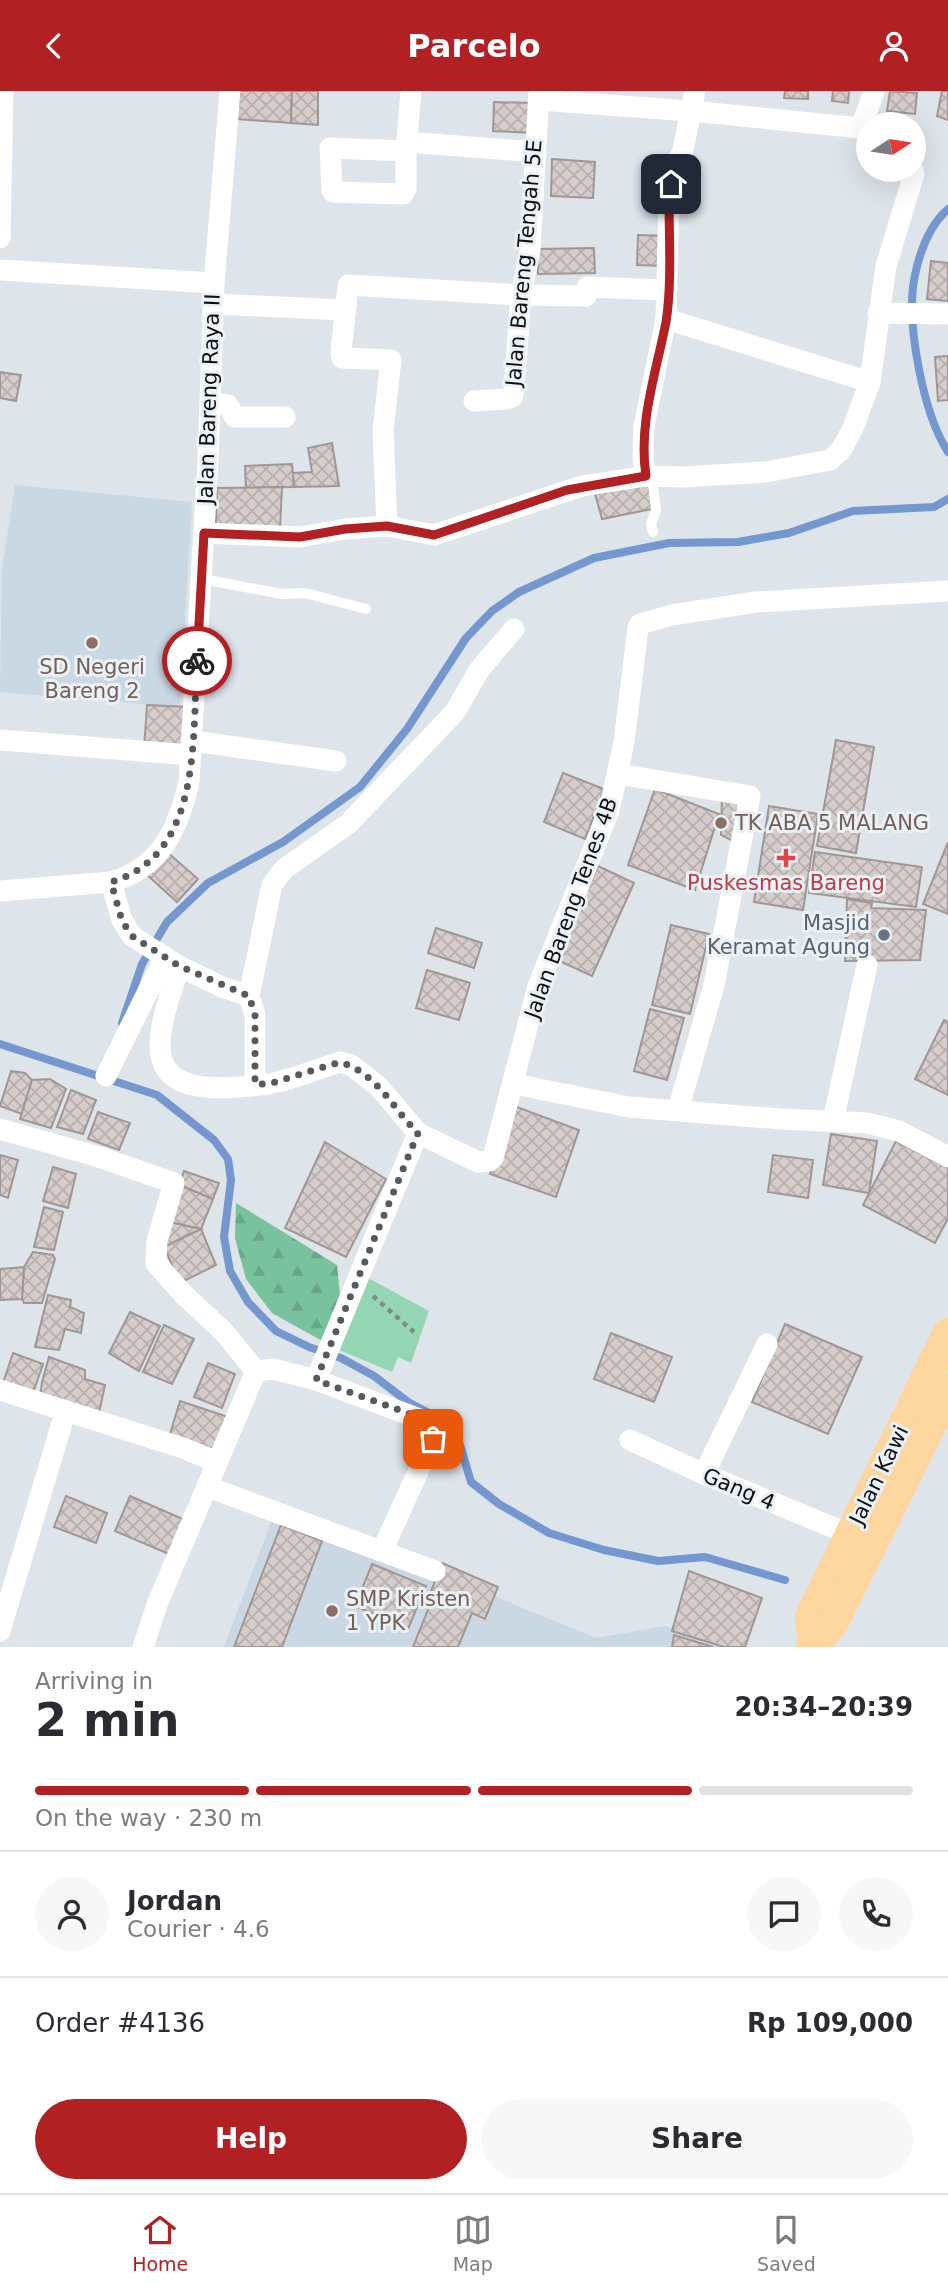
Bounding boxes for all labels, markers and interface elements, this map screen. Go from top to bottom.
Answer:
icon: back [35,27,73,65]
text: Parcelo [407,27,541,65]
icon: person [875,27,913,65]
north arrow [856,112,926,182]
map controls [856,112,926,182]
street label: Jalan Bareng Tengah 5E [501,139,547,389]
pin [641,154,701,214]
icon: home [652,165,690,203]
street label: Jalan Bareng Raya II [193,293,225,507]
courier [162,626,232,696]
marker: SD Negeri Bareng 2 [84,635,100,651]
icon: bike [178,642,216,680]
place label: SD Negeri Bareng 2 [39,655,145,703]
street label: Jalan Bareng Tenes 4B [519,794,622,1024]
place label: TK ABA 5 MALANG [734,811,929,835]
marker: TK ABA 5 MALANG [713,815,729,831]
marker: Puskesmas Bareng [776,848,796,868]
place label: Puskesmas Bareng [687,871,885,895]
place label: Masjid Keramat Agung [707,911,870,959]
marker: Masjid Keramat Agung [876,927,892,943]
pin [403,1409,463,1469]
icon: bag [414,1420,452,1458]
street label: Jalan Kawi [844,1422,913,1530]
street label: Gang 4 [699,1463,779,1515]
place label: SMP Kristen 1 YPK [346,1587,470,1635]
marker: SMP Kristen 1 YPK [324,1603,340,1619]
text: Arriving in [35,1668,153,1694]
text: 20:34–20:39 [734,1692,913,1722]
text: 2 min [35,1693,179,1747]
text: On the way · 230 m [35,1805,262,1831]
button: person [35,1877,109,1951]
button: chat [747,1877,821,1951]
button: phone [839,1877,913,1951]
text: Jordan [127,1886,222,1916]
text: Courier · 4.6 [127,1916,270,1942]
text: Order #4136 [35,2008,205,2038]
text: Rp 109,000 [747,2008,913,2038]
button: Help [35,2099,467,2179]
button: Share [481,2099,913,2179]
tab: Home [132,2211,188,2275]
tab: Map [453,2211,493,2275]
tab: Saved [757,2211,816,2275]

